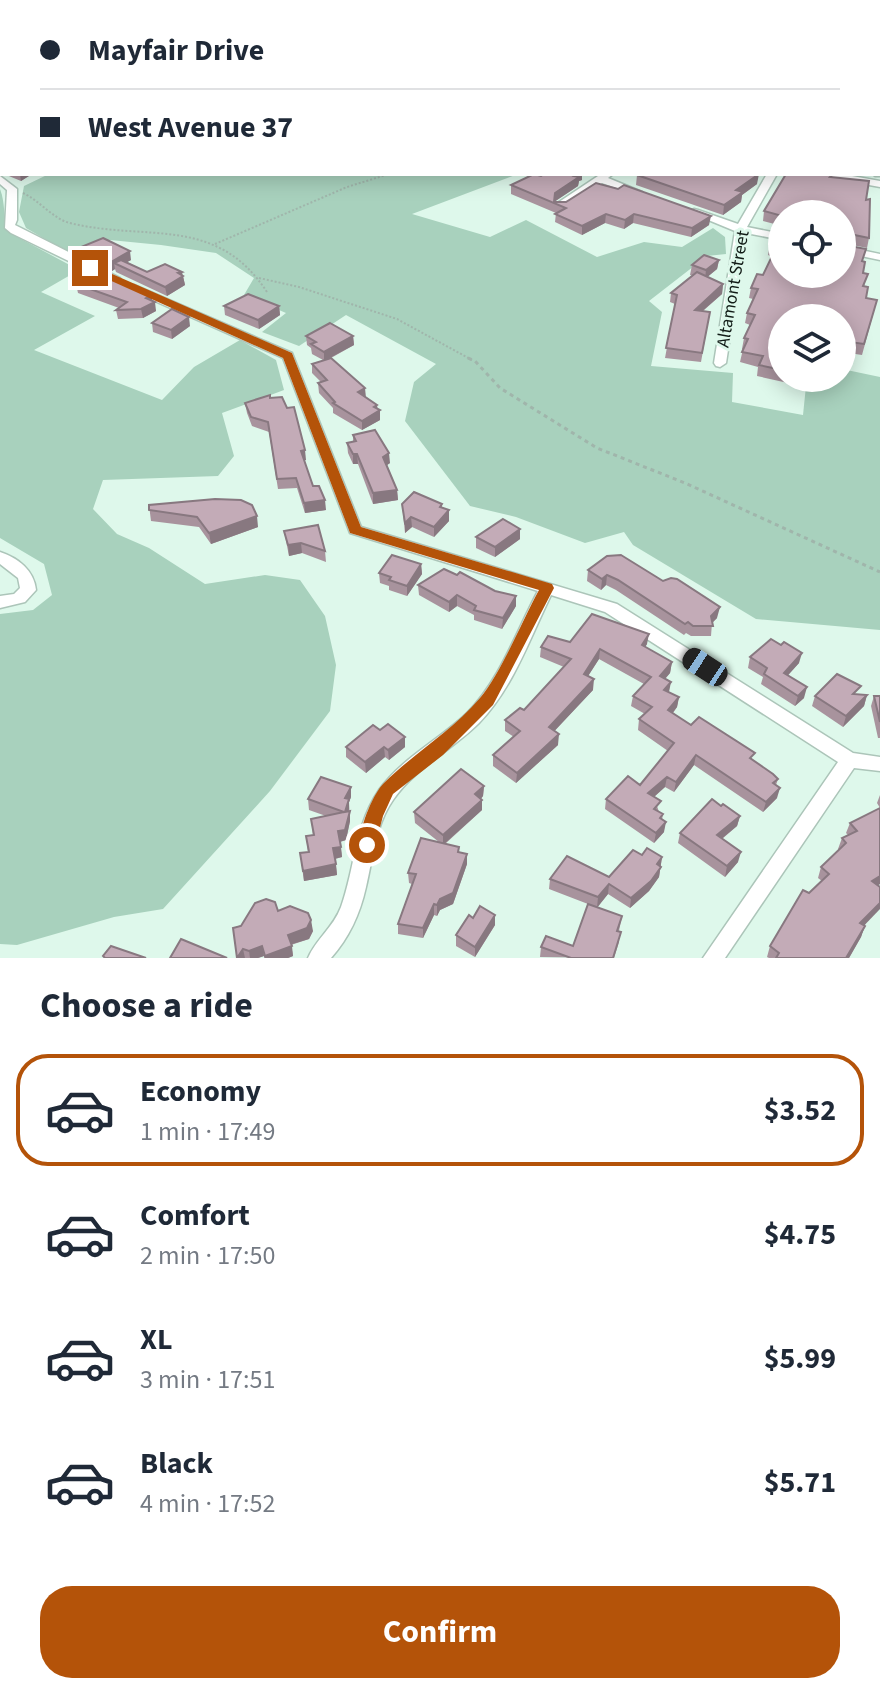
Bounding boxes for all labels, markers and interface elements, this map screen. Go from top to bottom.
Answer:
text: Mayfair Drive [88,29,264,72]
text: West Avenue 37 [88,106,293,149]
map controls [768,200,856,392]
button: locate [768,200,856,288]
street label: Altamont Street [710,229,756,349]
route end [72,250,108,286]
button: layers [768,304,856,392]
car [678,644,732,690]
route start [349,827,385,863]
text: Choose a ride [40,980,253,1031]
text: Economy [140,1070,261,1113]
icon: car [44,1074,116,1146]
text: $3.52 [764,1089,836,1132]
text: 1 min · 17:49 [140,1113,275,1150]
text: Comfort [140,1194,250,1237]
icon: car [44,1198,116,1270]
text: $4.75 [764,1213,836,1256]
text: 2 min · 17:50 [140,1237,275,1274]
text: XL [140,1318,173,1361]
icon: car [44,1322,116,1394]
text: $5.99 [764,1337,836,1380]
text: 3 min · 17:51 [140,1361,275,1398]
text: Black [140,1442,213,1485]
icon: car [44,1446,116,1518]
text: $5.71 [764,1461,836,1504]
text: 4 min · 17:52 [140,1485,275,1522]
button: Confirm [40,1586,840,1678]

